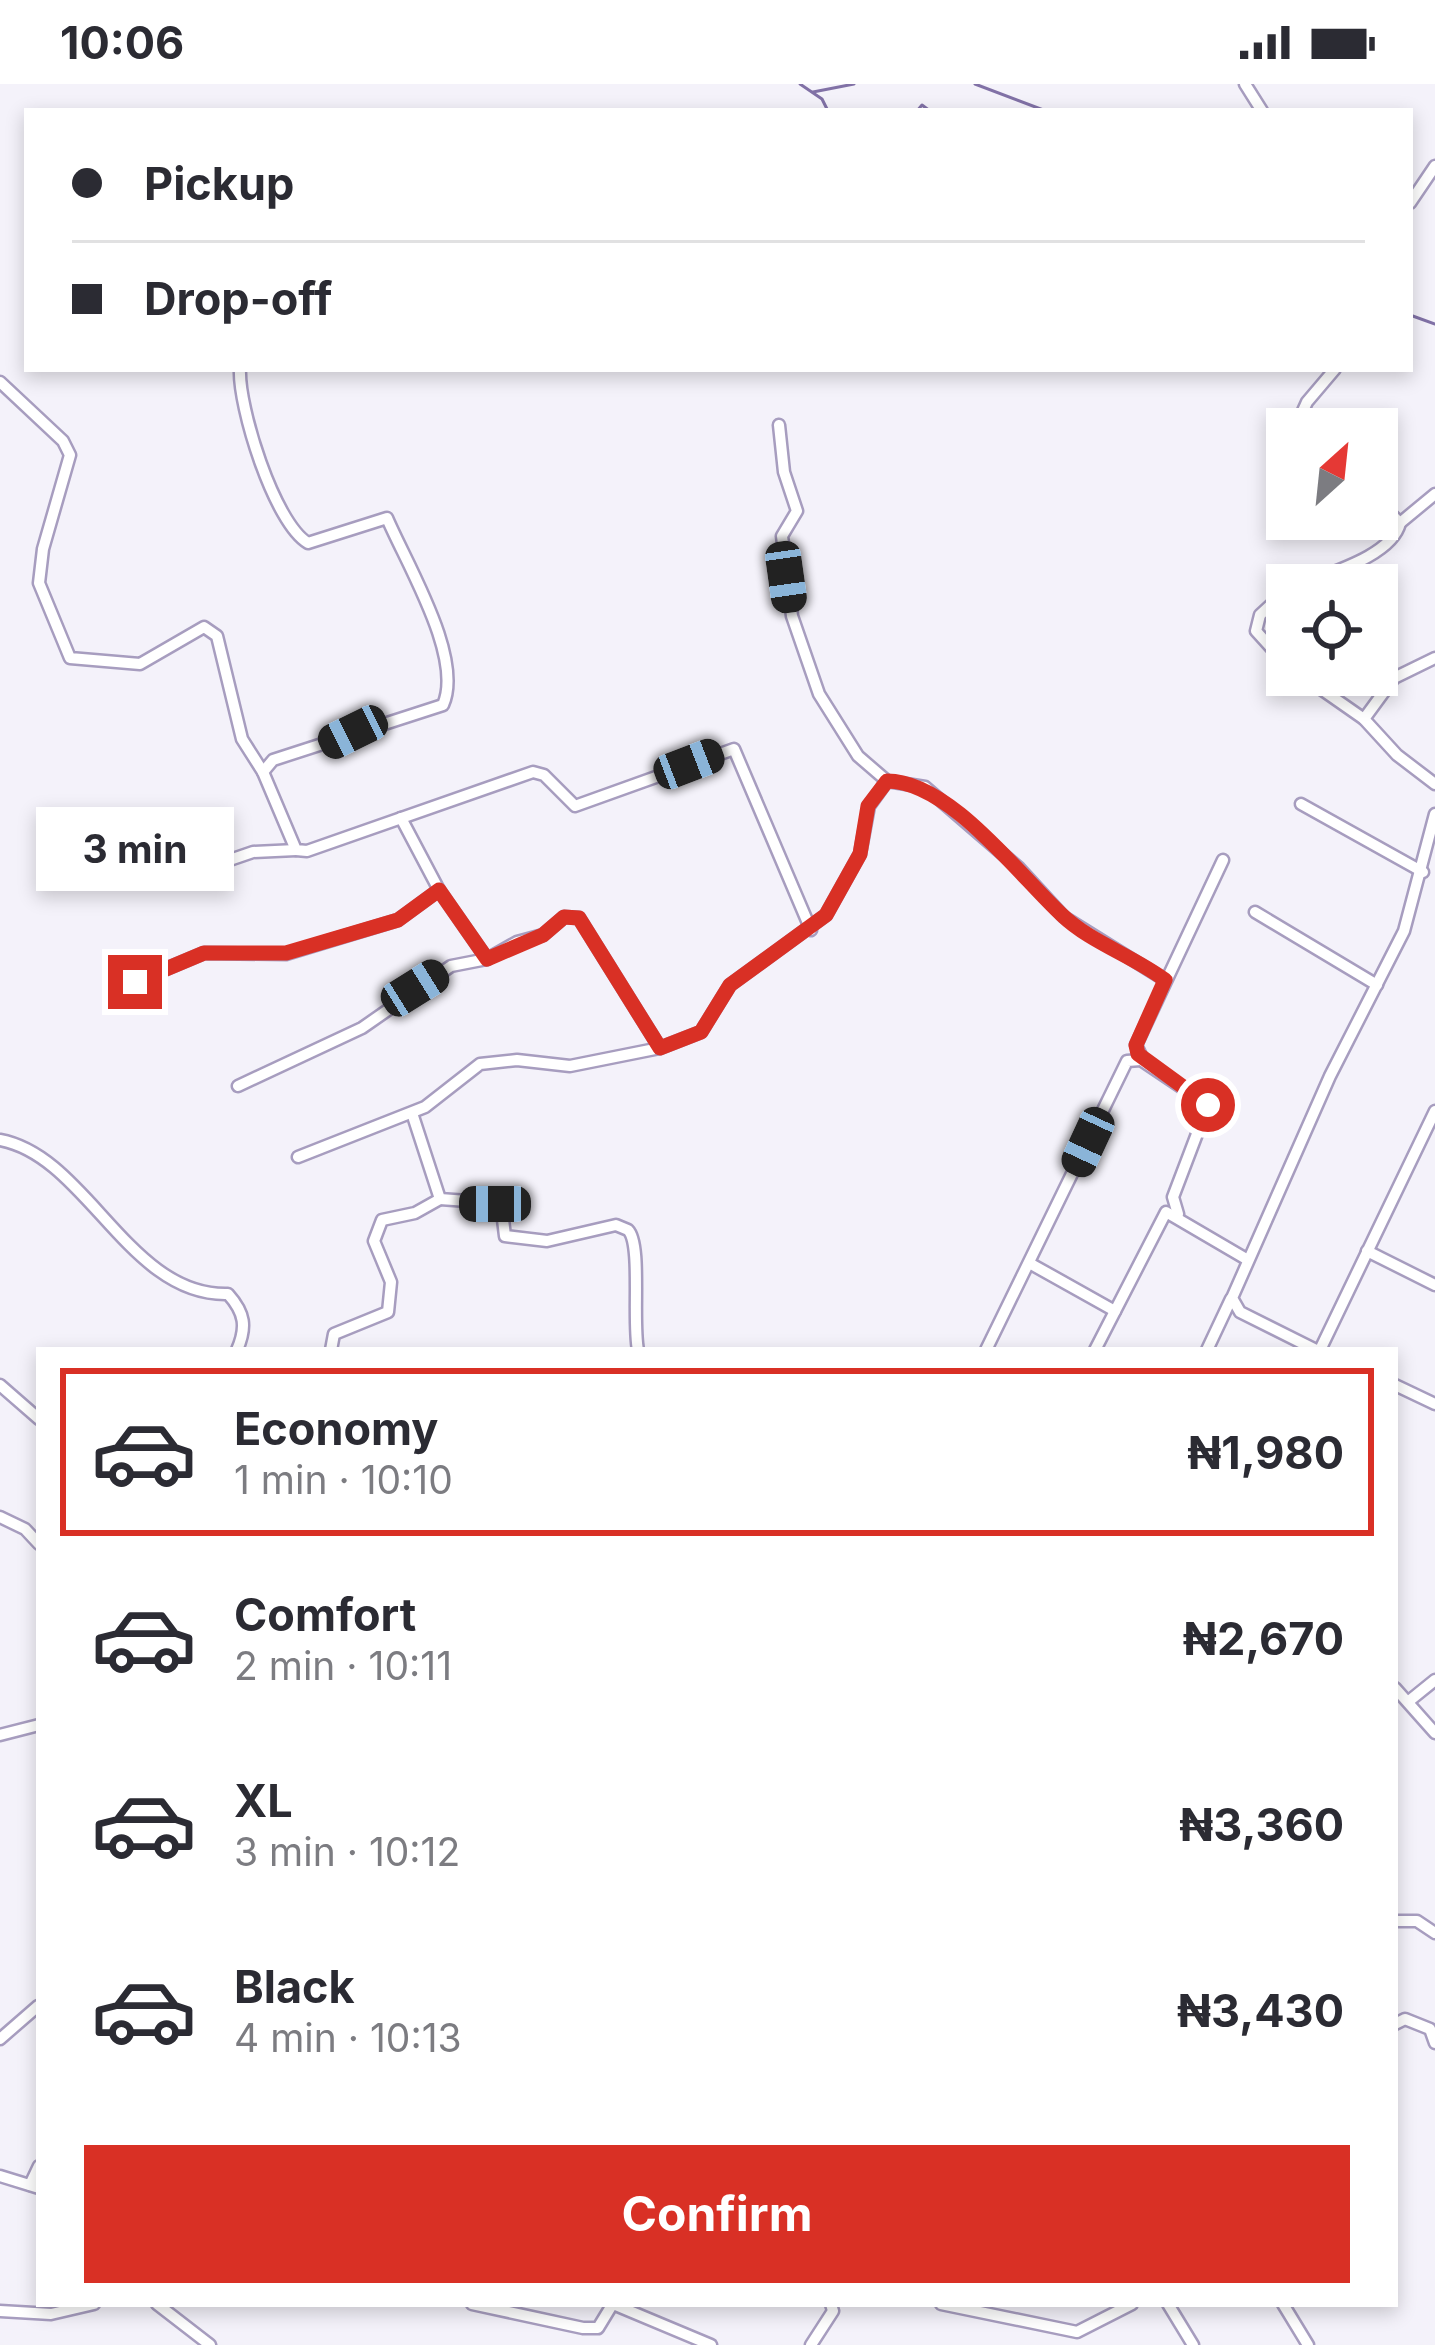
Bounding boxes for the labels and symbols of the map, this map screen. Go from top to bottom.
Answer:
north arrow [1266,408,1398,540]
car [763,539,809,615]
car [313,700,393,764]
car [649,734,729,794]
callout: 3 min [36,808,234,892]
car [375,954,455,1022]
route end [108,955,162,1009]
route start [1181,1078,1235,1132]
car [1056,1102,1120,1182]
car [459,1186,531,1222]

